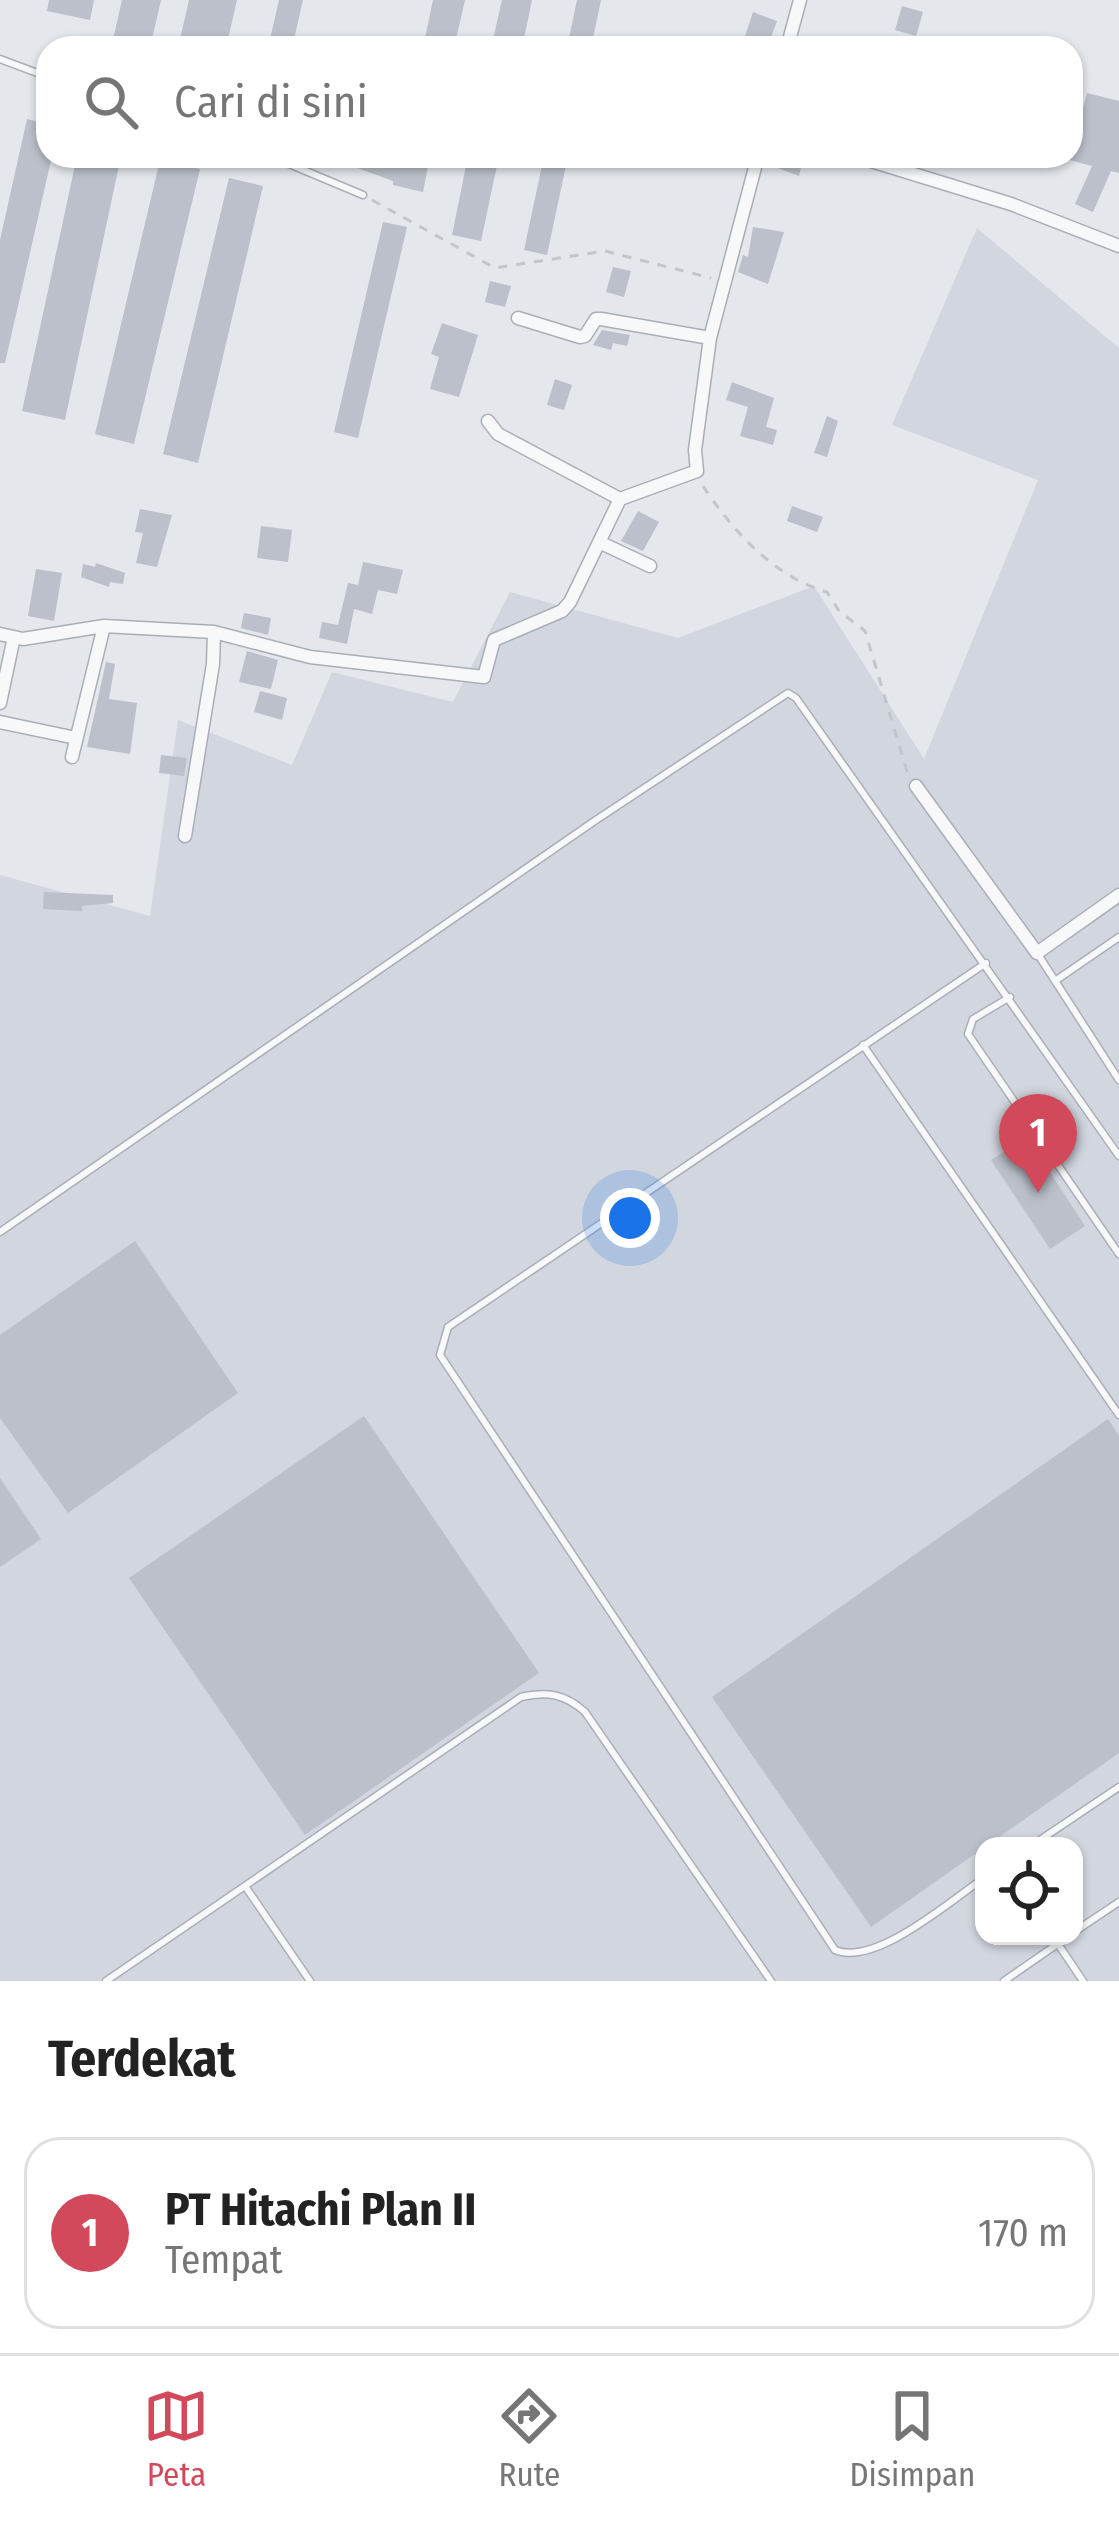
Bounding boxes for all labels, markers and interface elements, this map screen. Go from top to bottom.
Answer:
search box [36,36,1083,168]
icon: search [78,69,144,135]
text: Cari di sini [174,75,368,129]
pin: 1 [999,1094,1077,1193]
your location [600,1188,660,1248]
map controls [975,1837,1083,1945]
button: locate [975,1837,1083,1945]
text: Terdekat [48,2028,235,2090]
text: PT Hitachi Plan II [165,2183,476,2237]
text: 1 [82,2210,98,2256]
text: 170 m [978,2210,1068,2256]
text: Tempat [165,2237,282,2283]
tab: Peta [143,2383,209,2495]
tab: Rute [496,2383,562,2495]
tab: Disimpan [849,2383,976,2495]

